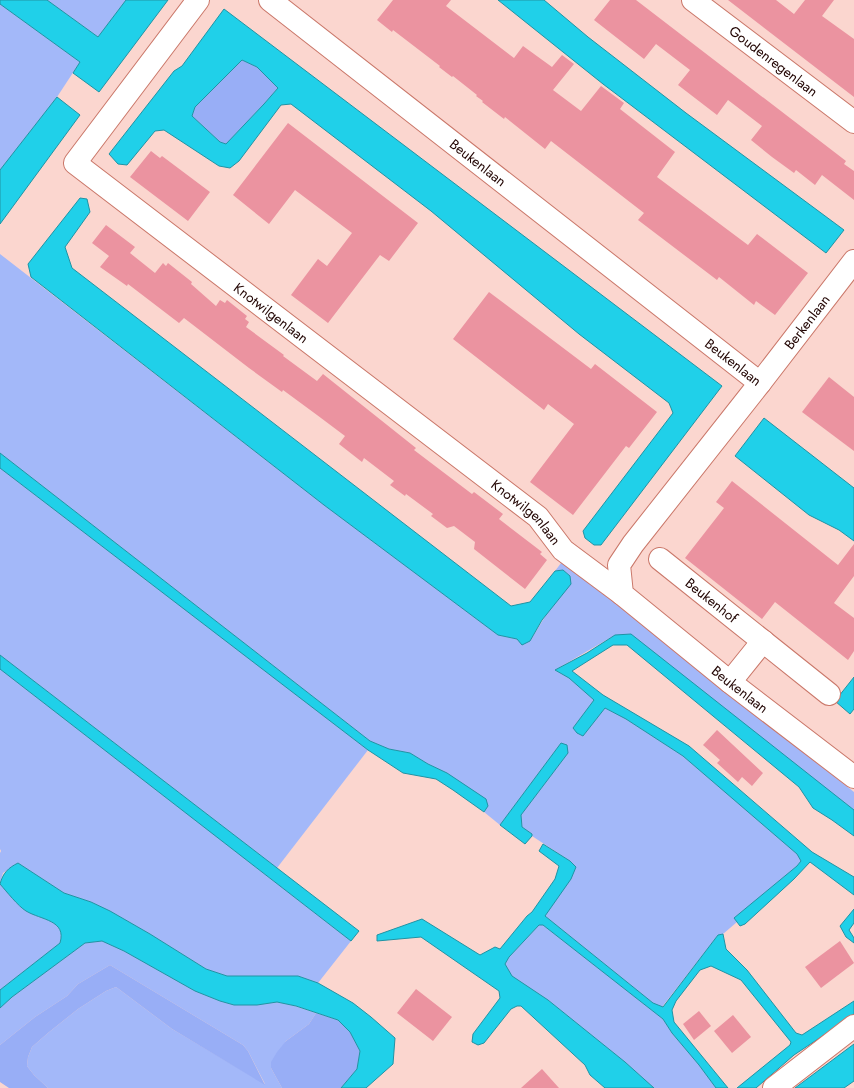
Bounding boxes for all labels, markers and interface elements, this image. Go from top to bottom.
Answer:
street label: Goudenregenlaan [725,21,822,101]
street label: Beukenlaan [445,134,511,191]
street label: Knotwilgenlaan [229,278,313,348]
street label: Berkenlaan [779,290,835,354]
street label: Beukenlaan [701,334,766,391]
street label: Knotwilgenlaan [487,475,566,549]
street label: Beukenhof [681,573,743,628]
street label: Beukenlaan [707,661,772,718]

